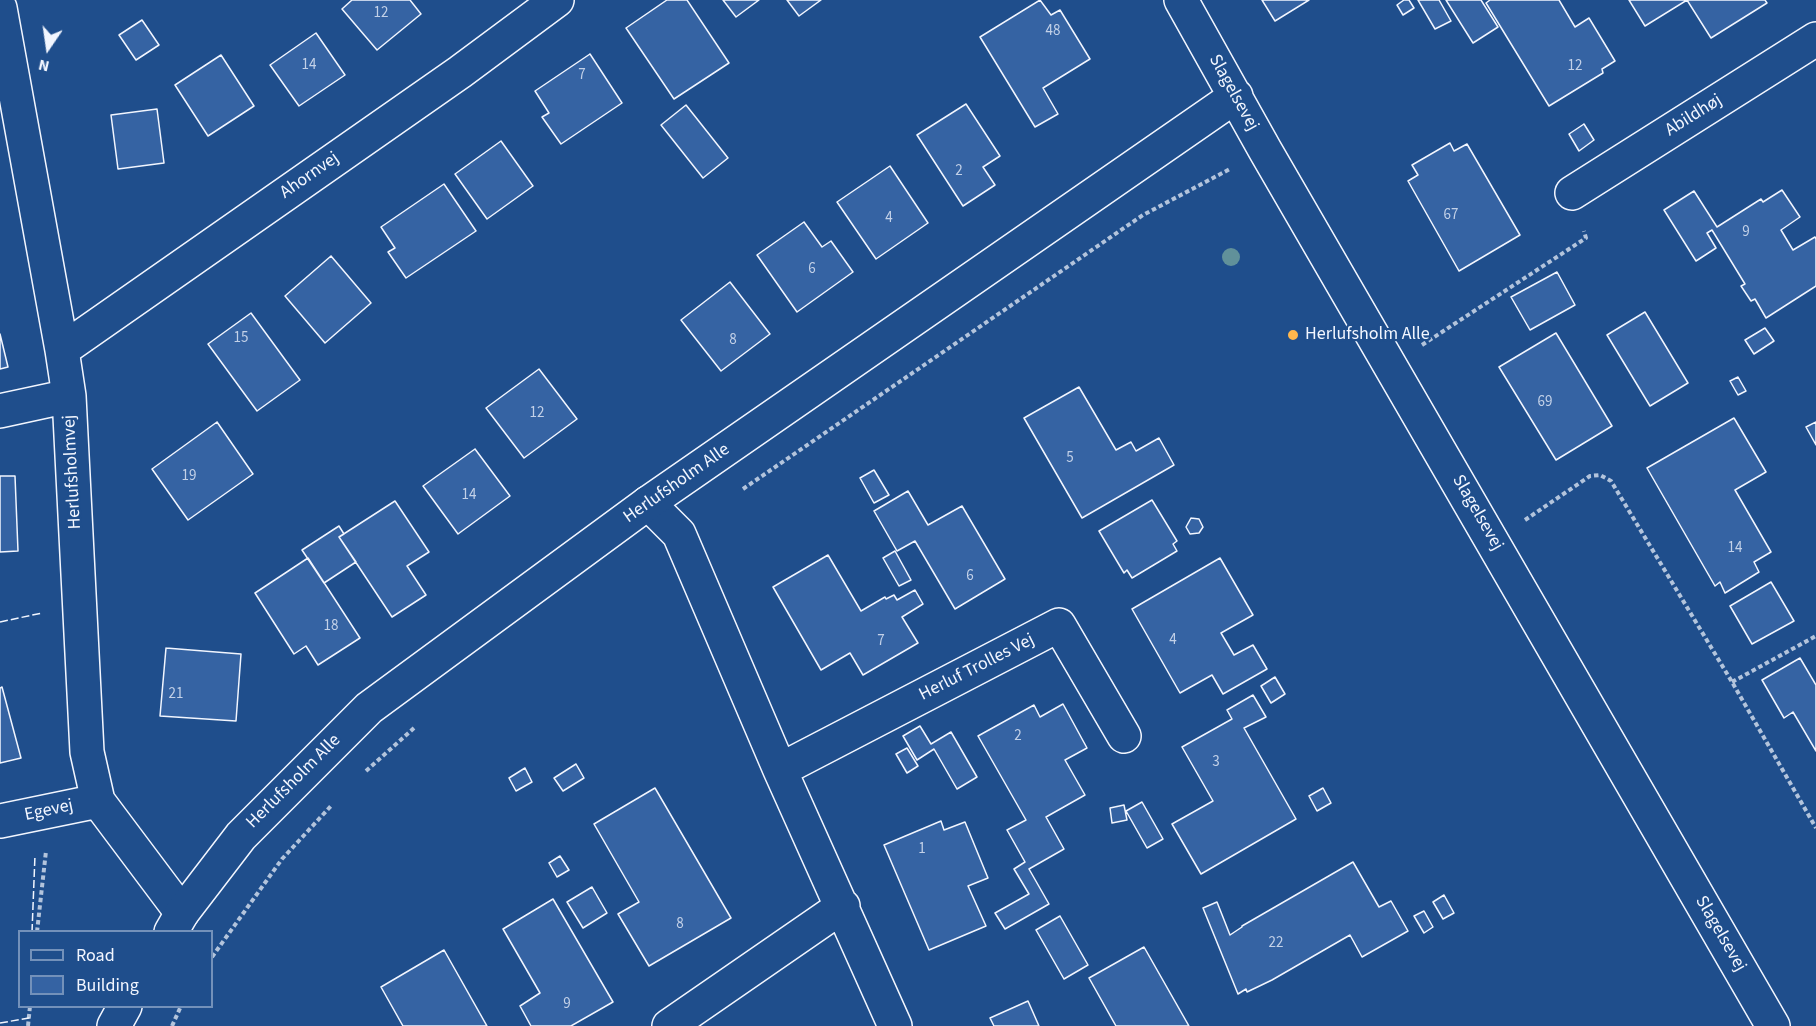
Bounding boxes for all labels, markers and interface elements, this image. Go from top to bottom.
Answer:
house number: 12 [374,5,388,23]
north arrow [18,18,78,78]
house number: 48 [1046,23,1060,41]
street label: Slagelsevej [1203,51,1263,135]
text: N [36,54,52,77]
house number: 14 [302,57,316,75]
house number: 12 [1568,58,1582,76]
house number: 7 [578,67,586,85]
street label: Abildhøj [1662,90,1726,142]
street label: Ahornvej [276,148,344,204]
house number: 2 [955,163,963,181]
house number: 67 [1444,207,1458,225]
house number: 4 [885,210,893,228]
house number: 9 [1742,224,1750,242]
house number: 6 [808,261,816,279]
place label: Herlufsholm Alle [1305,324,1430,346]
marker: Herlufsholm Alle [1286,328,1300,342]
house number: 15 [234,330,248,348]
house number: 8 [729,332,737,350]
house number: 69 [1538,394,1552,412]
house number: 12 [530,405,544,423]
street label: Herlufsholmvej [59,414,87,530]
street label: Herlufsholm Alle [620,439,734,529]
house number: 5 [1066,450,1074,468]
house number: 19 [182,468,196,486]
street label: Slagelsevej [1447,471,1507,555]
house number: 14 [462,487,476,505]
house number: 14 [1728,540,1742,558]
house number: 6 [966,568,974,586]
house number: 18 [324,618,338,636]
street label: Herluf Trolles Vej [916,630,1038,706]
house number: 4 [1169,632,1177,650]
house number: 7 [877,633,885,651]
house number: 21 [169,686,183,704]
house number: 2 [1014,728,1022,746]
street label: Herlufsholm Alle [242,730,346,834]
house number: 3 [1212,754,1220,772]
street label: Egevej [23,795,75,827]
house number: 1 [918,841,926,859]
street label: Slagelsevej [1690,892,1750,976]
house number: 8 [676,916,684,934]
legend [18,930,213,1008]
house number: 22 [1269,935,1283,953]
text: Road [76,943,115,968]
text: Building [76,973,139,998]
house number: 9 [563,996,571,1014]

